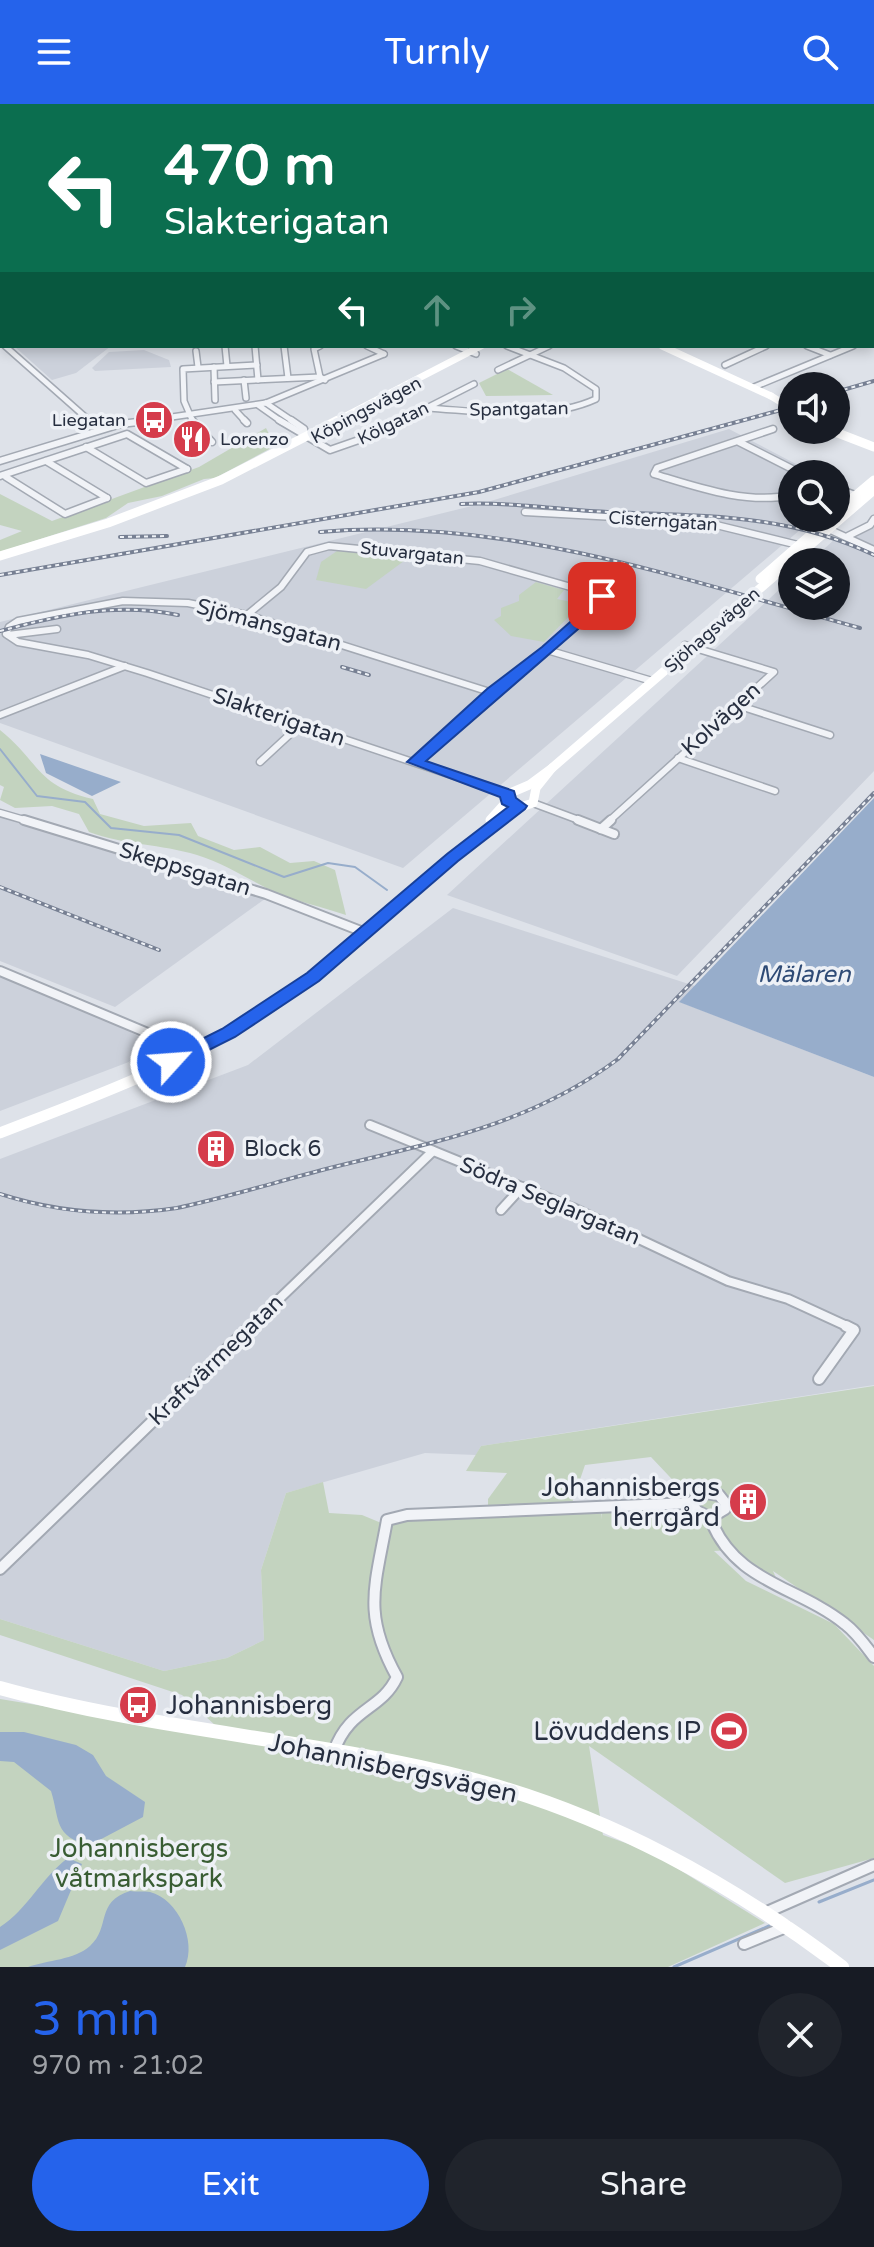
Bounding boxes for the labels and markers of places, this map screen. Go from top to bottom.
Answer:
bus stop icon: Liegatan [133,399,175,441]
place label: Liegatan [52,409,126,431]
restaurant icon: Lorenzo [171,418,213,460]
place label: Lorenzo [220,428,289,450]
pin [568,562,636,630]
building icon: Block 6 [195,1128,237,1170]
place label: Block 6 [244,1136,321,1162]
place label: Johannisbergs herrgård [541,1472,720,1533]
building icon: Johannisbergs herrgård [727,1481,769,1523]
bus stop icon: Johannisberg [117,1684,159,1726]
place label: Johannisberg [166,1690,332,1721]
sports icon: Lövuddens IP [708,1710,750,1752]
place label: Lövuddens IP [533,1716,701,1747]

